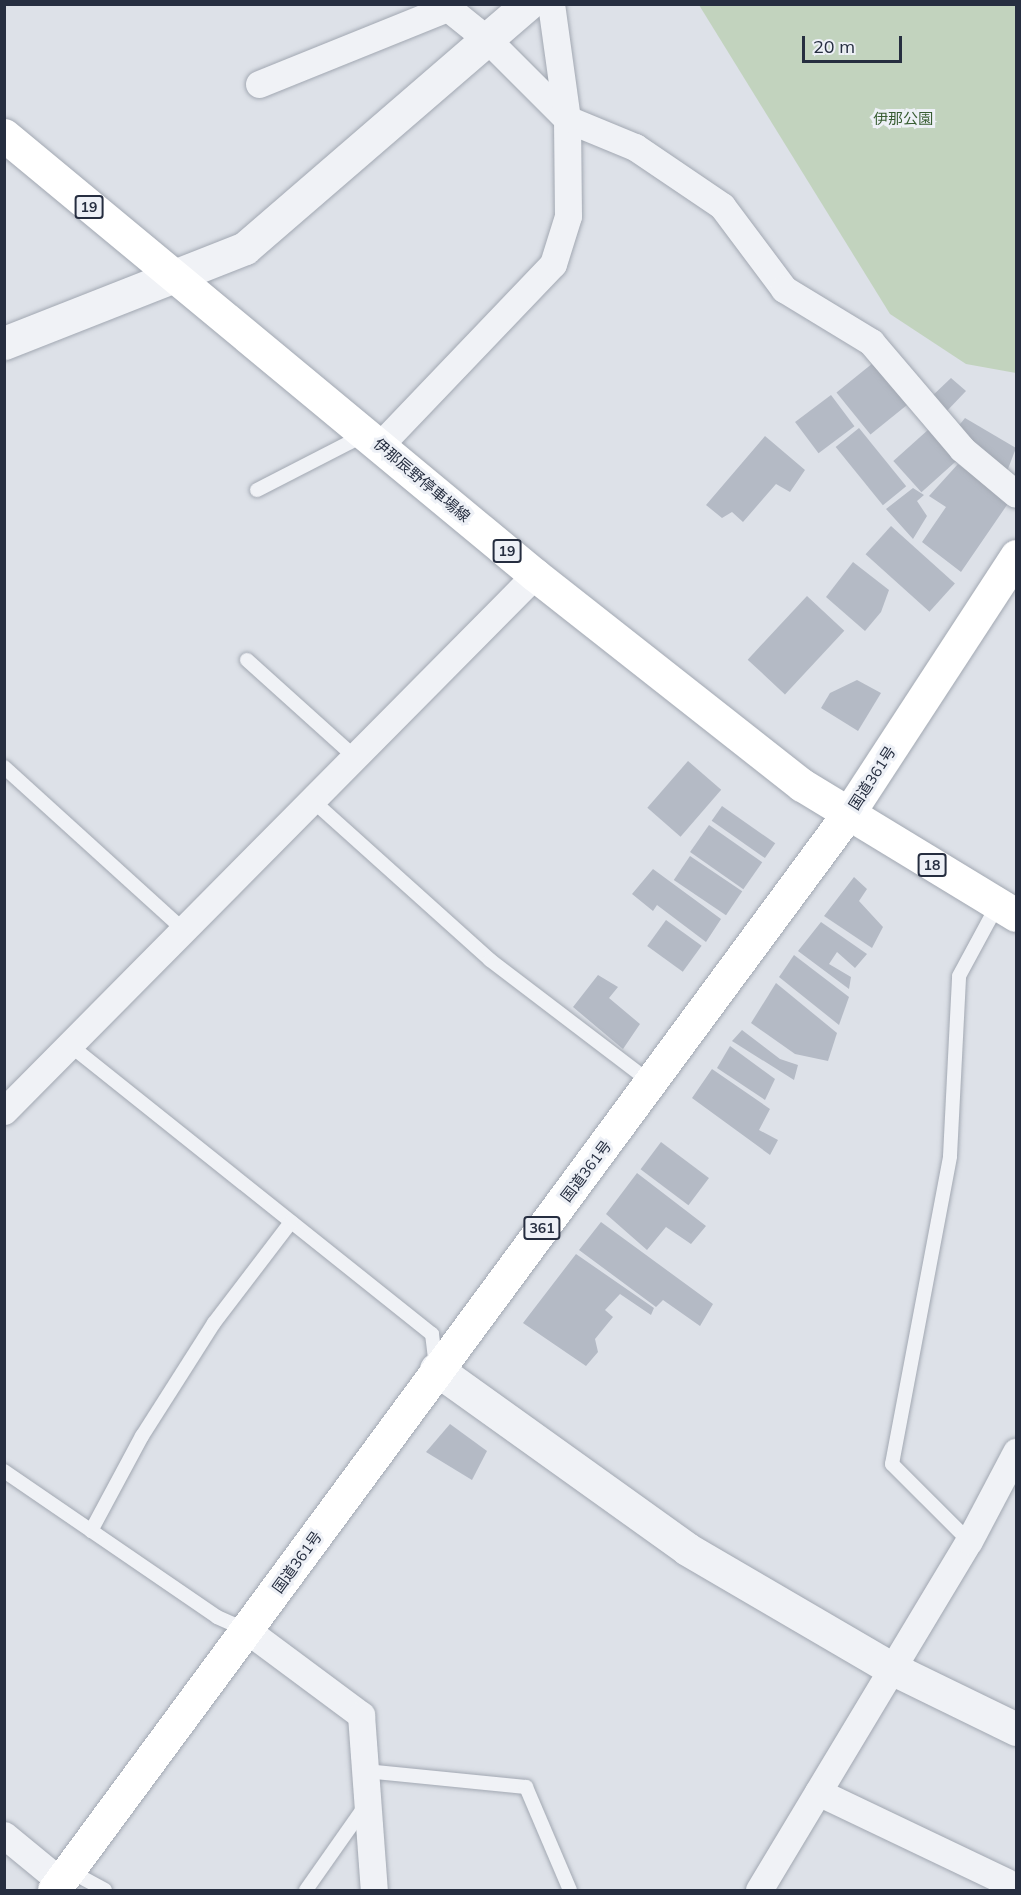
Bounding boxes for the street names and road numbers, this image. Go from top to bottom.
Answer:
road number: 19 [74,196,104,218]
street label: 伊那辰野停車場線 [370,435,474,525]
road number: 19 [492,540,522,562]
street label: 国道361号 [845,743,899,813]
road number: 18 [917,854,947,876]
street label: 国道361号 [557,1137,615,1205]
road number: 361 [522,1217,562,1239]
street label: 国道361号 [269,1528,325,1596]

